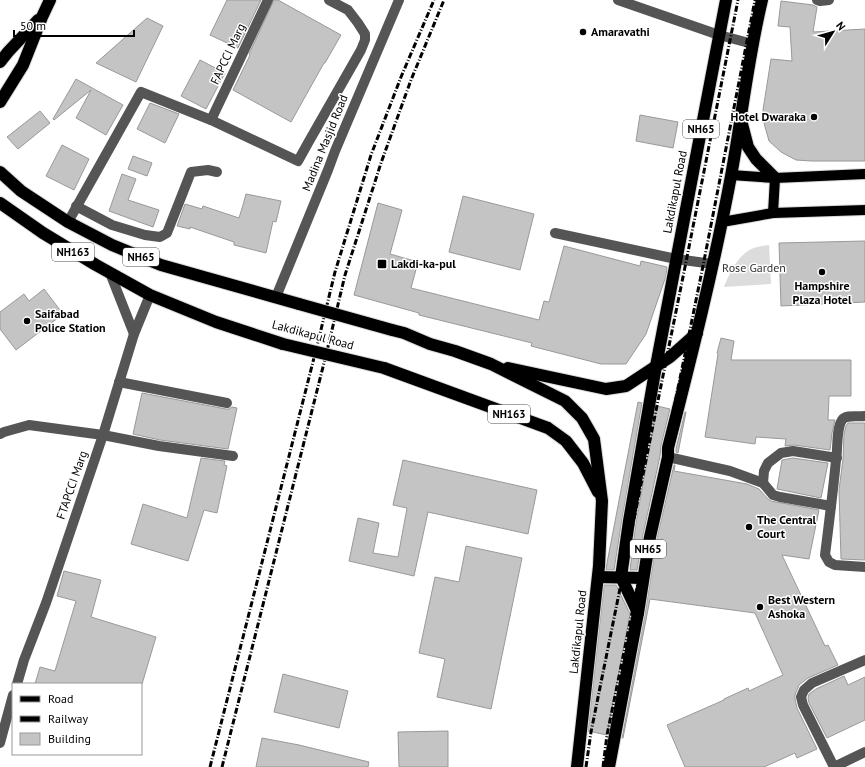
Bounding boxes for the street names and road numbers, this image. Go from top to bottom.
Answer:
street label: FAPCCI Marg [207,21,248,87]
street label: Madina Masjid Road [298,92,351,193]
road number: NH65 [683,120,719,138]
street label: Lakdikapul Road [659,149,690,235]
road number: NH163 [52,243,94,261]
road number: NH65 [123,248,159,266]
street label: Lakdikapul Road [271,316,356,353]
road number: NH163 [488,405,530,423]
street label: FTAPCCI Marg [53,449,90,521]
road number: NH65 [630,540,666,558]
street label: Lakdikapul Road [566,589,589,675]

